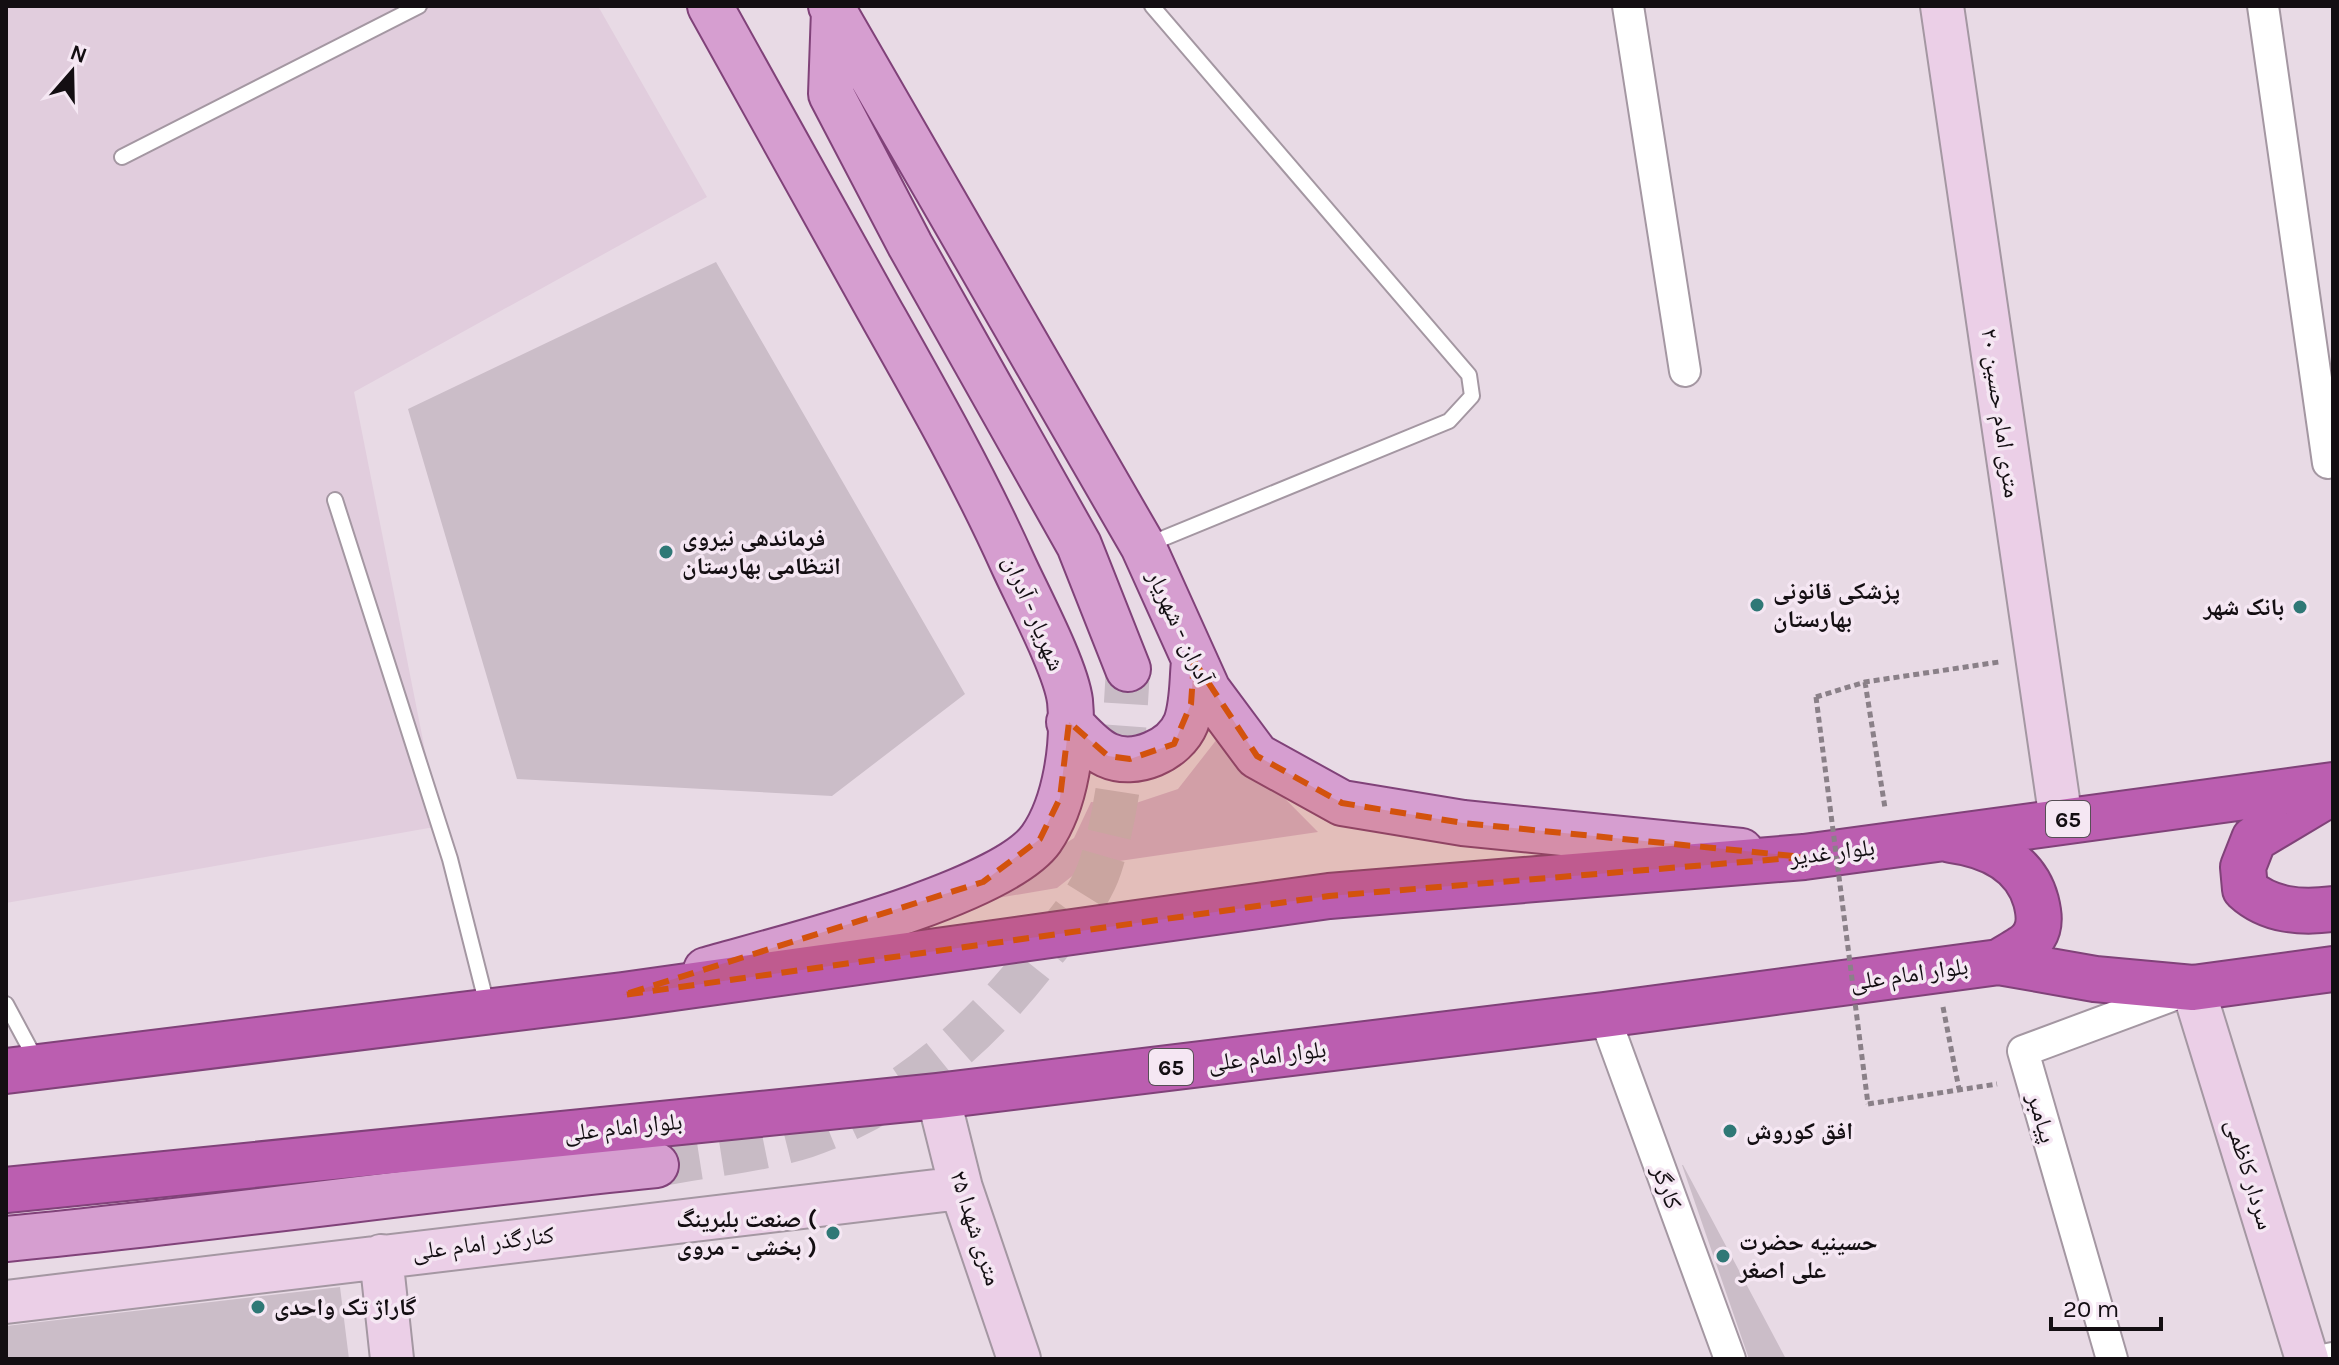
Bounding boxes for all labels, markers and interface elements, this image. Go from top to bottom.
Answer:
north arrow [32,32,112,112]
text: N [67,39,90,69]
street label: ۲۰ متری امام حسین [1973,326,2027,500]
place label: فرماندهی نیروی انتظامی بهارستان [682,524,841,580]
marker: فرماندهی نیروی انتظامی بهارستان [657,543,675,561]
street label: شهریار - آدران [997,551,1071,675]
street label: آدران - شهریار [1141,565,1219,689]
place label: پزشکی قانونی بهارستان [1773,577,1900,633]
place label: بانک شهر [2203,593,2284,621]
marker: پزشکی قانونی بهارستان [1748,596,1766,614]
marker: بانک شهر [2291,598,2309,616]
road number: 65 [2046,801,2090,837]
street label: بلوار غدیر [1787,833,1876,871]
street label: بلوار امام علی [1848,952,1970,998]
street label: بلوار امام علی [1206,1035,1328,1079]
road number: 65 [1149,1049,1193,1085]
street label: پیامبر [2021,1089,2062,1146]
street label: بلوار امام علی [562,1107,684,1149]
street label: سردار کاظمی [2220,1115,2280,1233]
place label: افق کوروش [1746,1117,1853,1145]
marker: افق کوروش [1721,1122,1739,1140]
street label: کارگر [1646,1160,1688,1213]
street label: ۲۵ متری شهدا [944,1167,1008,1289]
place label: صنعت بلبرینگ ( بخشی - مروی ) [676,1205,817,1261]
street label: کنارگذر امام علی [410,1220,556,1268]
marker: صنعت بلبرینگ ( بخشی - مروی ) [824,1224,842,1242]
place label: حسینیه حضرت علی اصغر [1738,1228,1878,1284]
marker: حسینیه حضرت علی اصغر [1714,1247,1732,1265]
scale bar [2051,1281,2161,1331]
place label: گاراژ تک واحدی [274,1293,417,1321]
text: 20 m [2063,1295,2119,1323]
marker: گاراژ تک واحدی [249,1298,267,1316]

